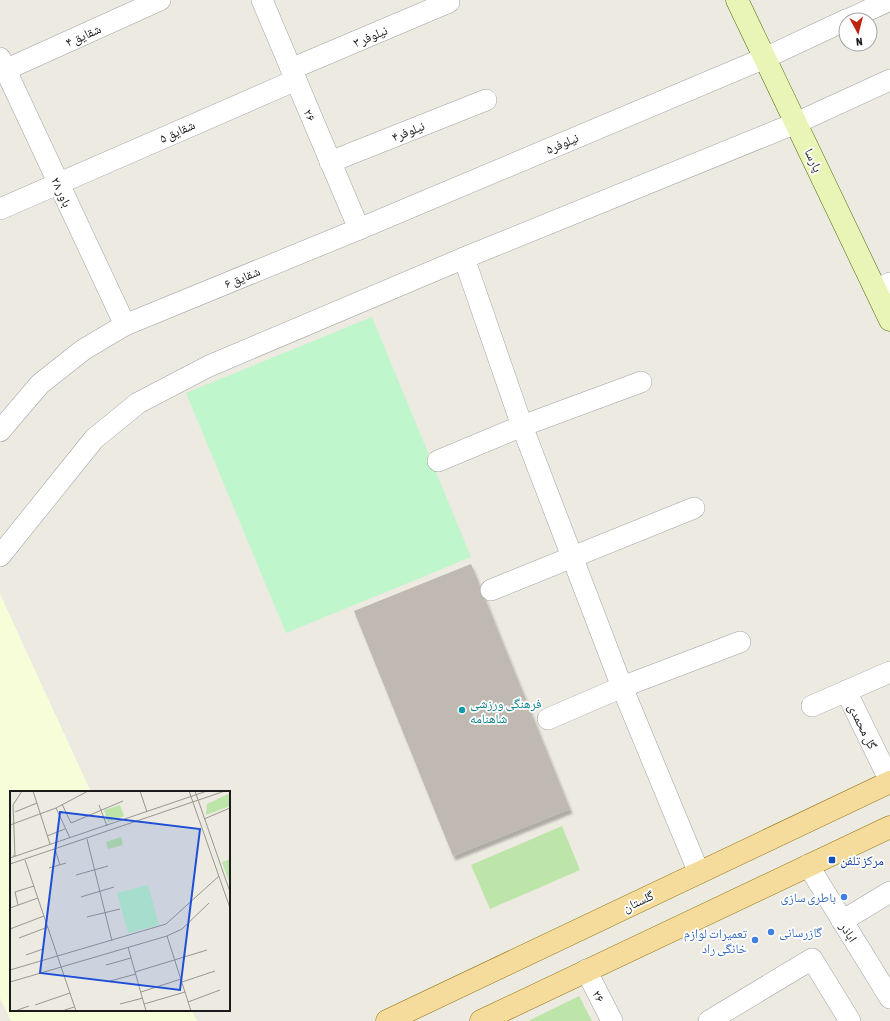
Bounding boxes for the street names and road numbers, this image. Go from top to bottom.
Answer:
street label: شقایق ۴ [63,21,104,51]
street label: نیلوفر ۳ [351,23,390,51]
street label: ۲۶ [300,107,319,124]
street label: شقایق ۵ [157,117,198,147]
street label: نیلوفر۴ [390,118,427,146]
street label: نیلوفر۵ [544,130,581,158]
street label: پارسا [801,146,826,175]
street label: باور ۲۸ [47,175,75,210]
street label: شقایق ۶ [222,264,263,292]
street label: گل محمدی [844,701,880,753]
street label: گلستان [620,887,657,916]
street label: اباذر [835,919,860,945]
street label: ۲۶ [589,988,608,1005]

